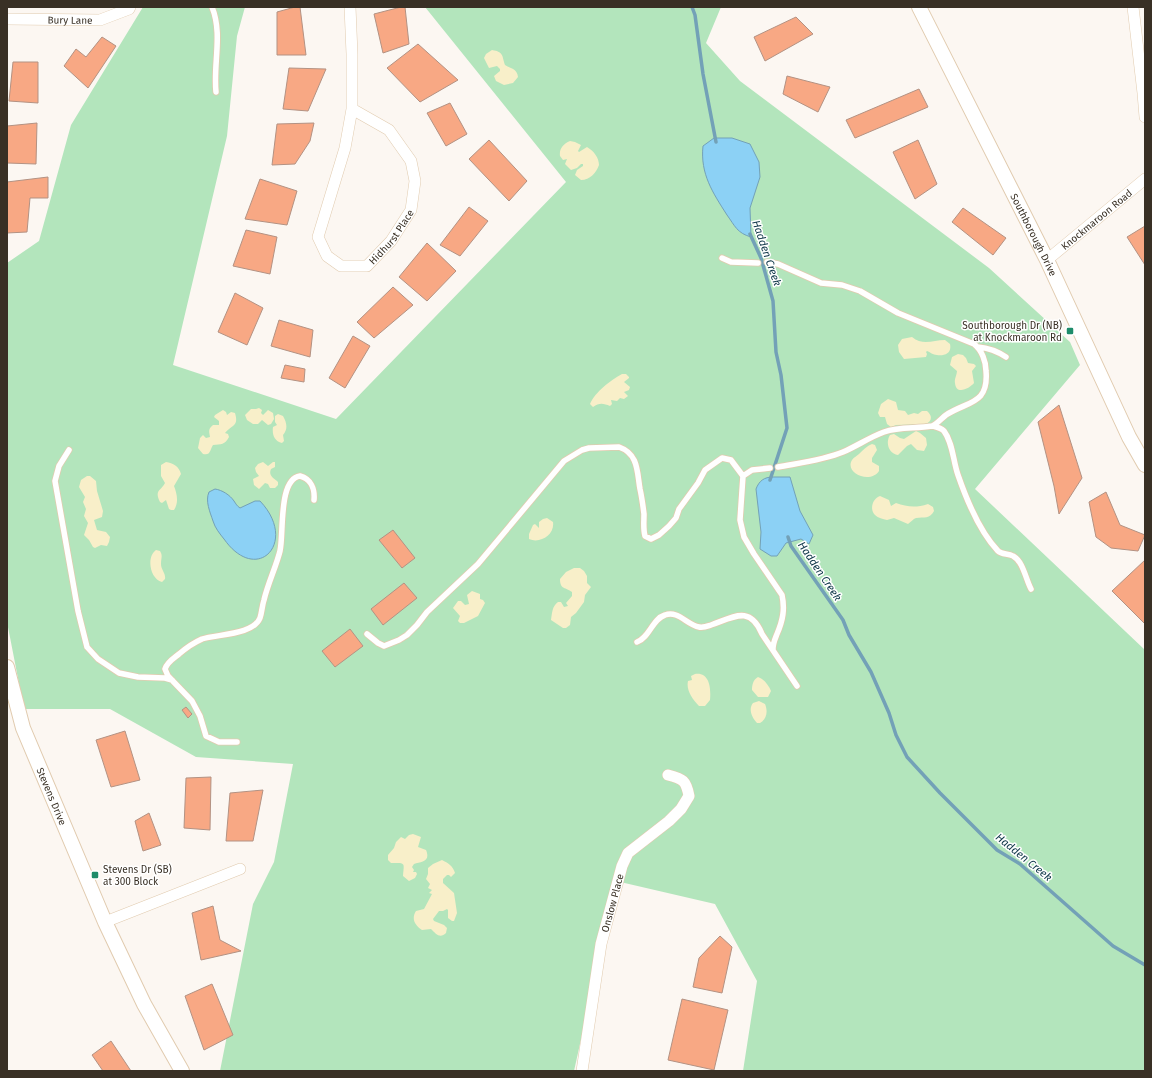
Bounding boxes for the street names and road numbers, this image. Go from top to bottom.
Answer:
street label: Bury Lane [47,14,93,27]
street label: Knockmaroon Road [1059,187,1135,253]
street label: Southborough Drive [1007,192,1059,278]
street label: Hidhurst Place [367,208,417,267]
street label: Stevens Drive [33,766,68,827]
street label: Onslow Place [599,873,627,934]

